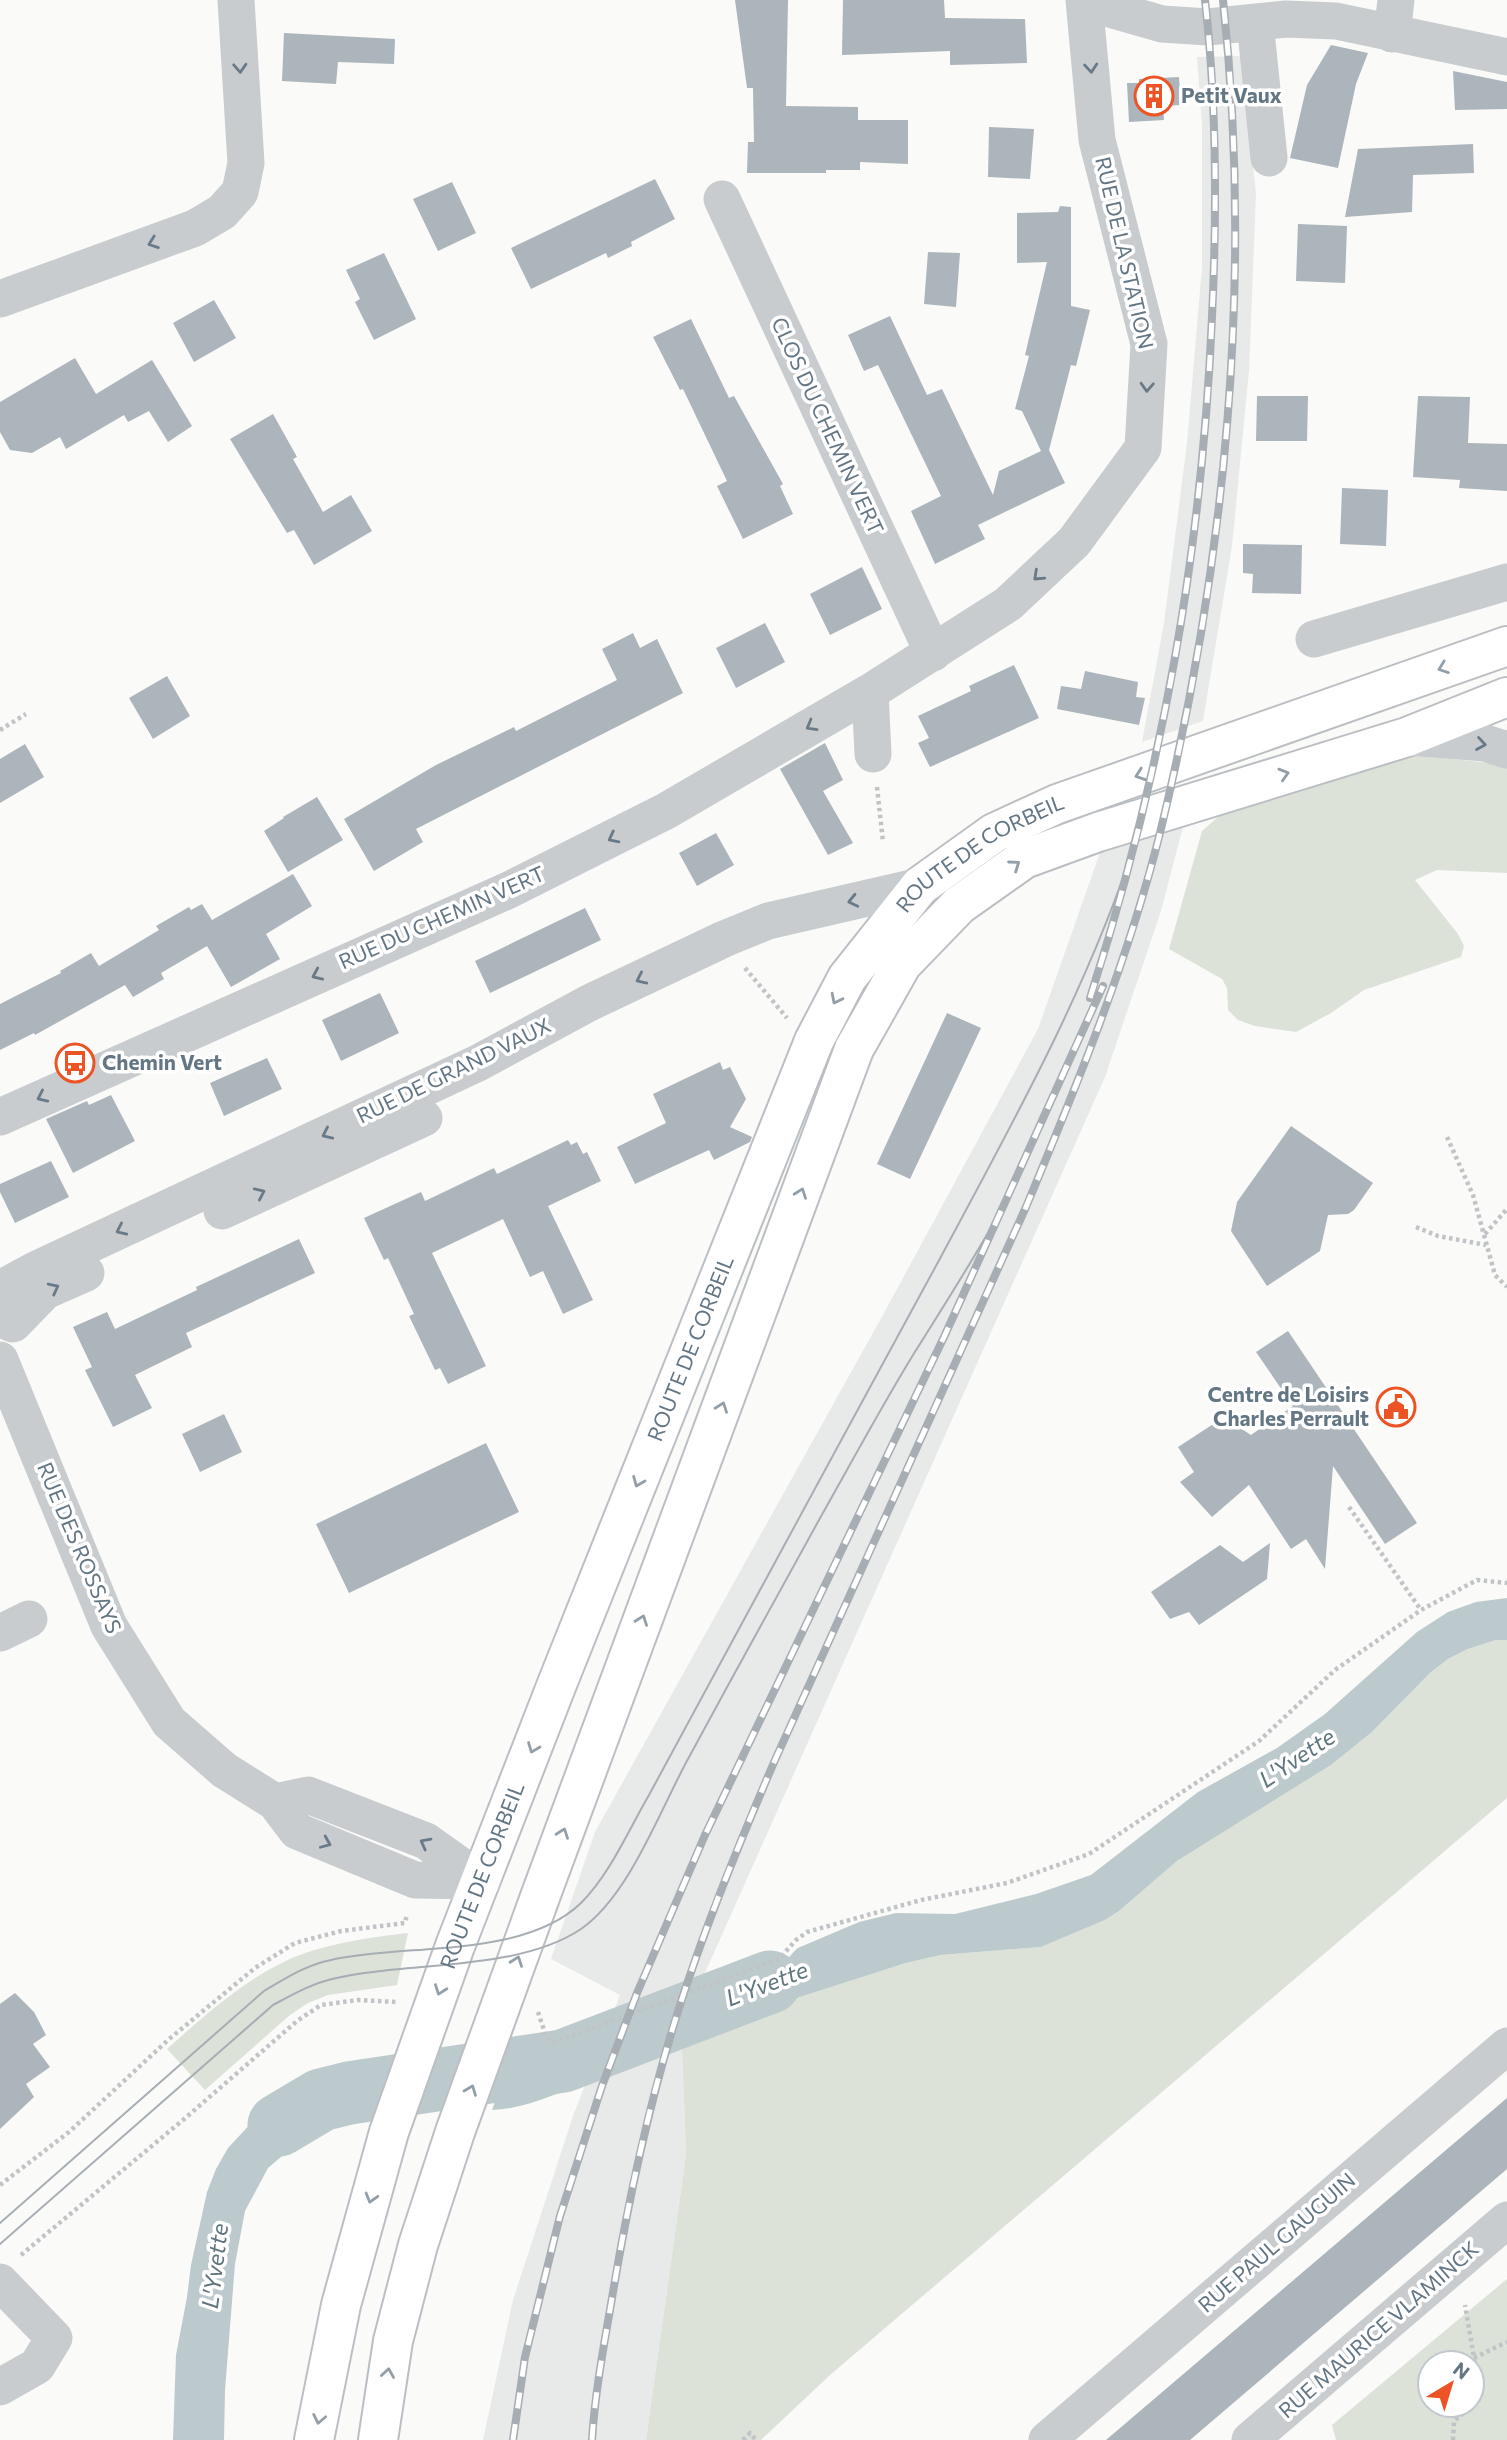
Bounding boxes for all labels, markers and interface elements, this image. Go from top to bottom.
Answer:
one-way arrow [233,63,248,74]
one-way arrow [1083,63,1098,74]
building icon: Petit Vaux [1133,75,1175,117]
place label: Petit Vaux [1181,82,1282,107]
street label: RUE DE LA STATION [1091,154,1160,351]
one-way arrow [148,235,160,249]
street label: CLOS DU CHEMIN VERT [767,313,890,538]
one-way arrow [1139,381,1154,392]
one-way arrow [1033,567,1046,580]
one-way arrow [1437,660,1449,674]
one-way arrow [805,718,818,731]
one-way arrow [1475,736,1487,751]
one-way arrow [1135,767,1147,781]
one-way arrow [1278,768,1290,783]
street label: ROUTE DE CORBEIL [890,789,1067,917]
one-way arrow [607,829,620,843]
street label: RUE DU CHEMIN VERT [335,860,548,973]
one-way arrow [1007,860,1020,873]
one-way arrow [847,893,859,907]
one-way arrow [312,967,325,981]
one-way arrow [636,971,648,985]
one-way arrow [830,992,844,1004]
street label: RUE DE GRAND VAUX [352,1012,555,1128]
bus stop icon: Chemin Vert [54,1042,96,1084]
place label: Chemin Vert [102,1049,222,1074]
one-way arrow [37,1088,49,1102]
one-way arrow [322,1125,334,1139]
one-way arrow [253,1187,266,1201]
one-way arrow [793,1188,807,1200]
one-way arrow [116,1222,128,1236]
street label: ROUTE DE CORBEIL [641,1252,738,1444]
one-way arrow [47,1283,59,1297]
place label: Centre de Loisirs Charles Perrault [1207,1381,1369,1430]
public building icon: Centre de Loisirs Charles Perrault [1375,1386,1417,1428]
one-way arrow [713,1401,727,1413]
street label: RUE DES ROSSAYS [33,1458,128,1637]
one-way arrow [633,1475,647,1487]
one-way arrow [634,1614,648,1626]
water label: L'Yvette [1253,1722,1340,1793]
one-way arrow [527,1741,541,1753]
street label: ROUTE DE CORBEIL [434,1778,528,1972]
one-way arrow [555,1828,569,1840]
one-way arrow [319,1835,331,1849]
one-way arrow [420,1837,433,1851]
one-way arrow [509,1955,523,1967]
water label: L'Yvette [722,1955,812,2012]
one-way arrow [434,1984,448,1996]
one-way arrow [462,2085,476,2097]
street label: RUE PAUL GAUGUIN [1192,2167,1360,2317]
one-way arrow [364,2191,379,2203]
water label: L'Yvette [195,2222,233,2310]
street label: RUE MAURICE VLAMINCK [1274,2236,1484,2424]
north arrow [1416,2349,1486,2419]
one-way arrow [380,2367,395,2378]
one-way arrow [312,2413,327,2425]

